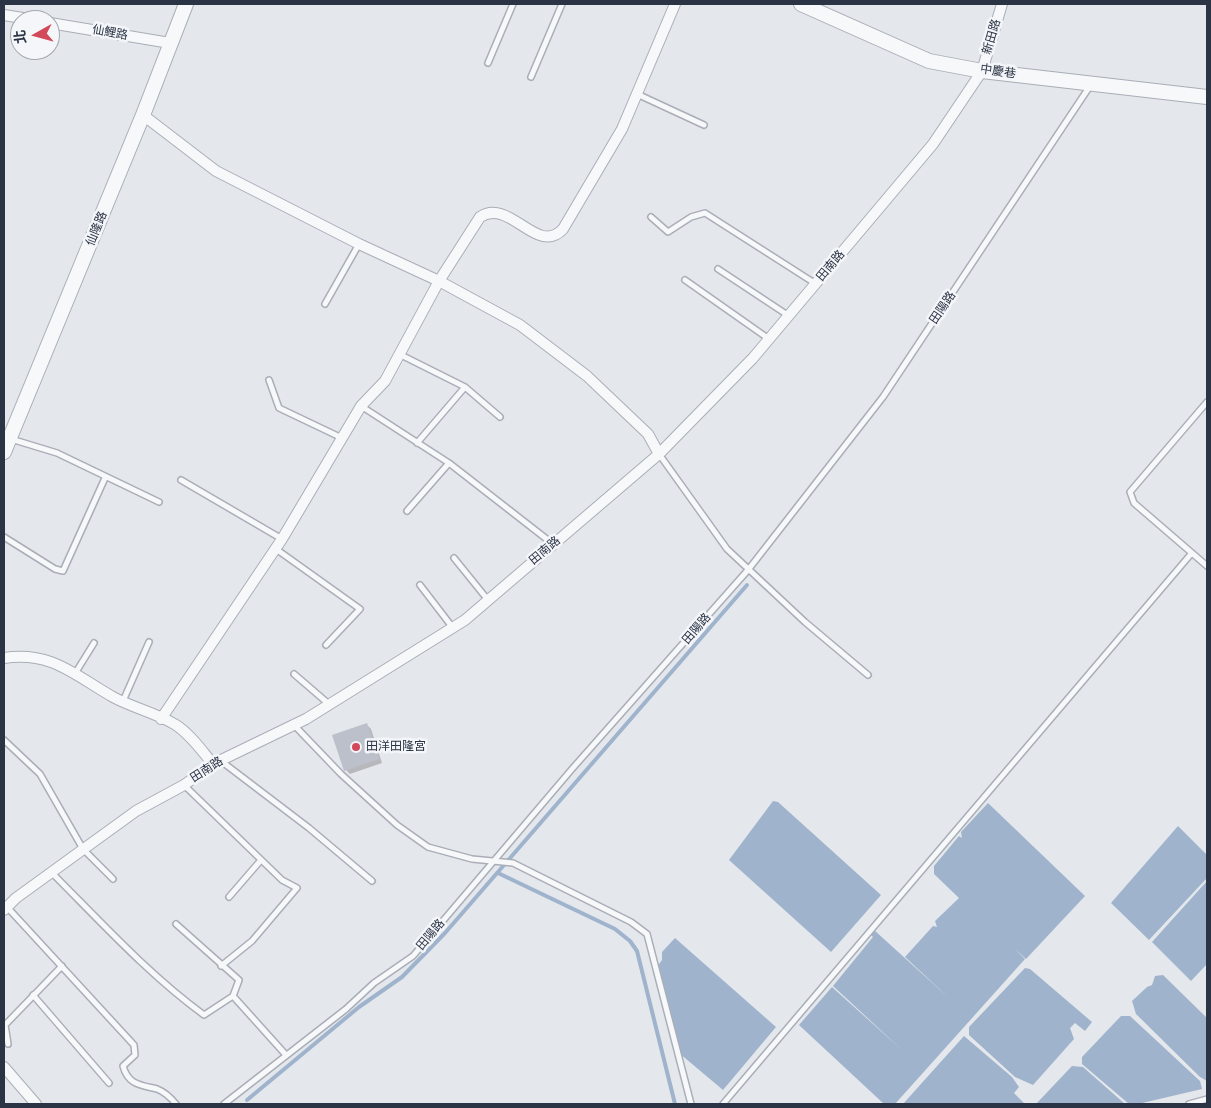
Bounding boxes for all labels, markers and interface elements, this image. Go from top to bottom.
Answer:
north arrow [10,10,60,60]
street label: 新田路 [980,18,1004,56]
street label: 仙鯉路 [91,23,129,43]
text: 北 [11,29,30,45]
street label: 中慶巷 [979,62,1017,82]
street label: 仙隆路 [84,210,110,248]
street label: 田南路 [814,248,848,284]
street label: 田陽路 [927,289,959,327]
street label: 田南路 [527,534,563,568]
street label: 田陽路 [680,611,714,647]
place label: 田洋田隆宮 [366,740,426,754]
marker: 田洋田隆宮 [350,741,362,753]
street label: 田南路 [188,754,226,786]
street label: 田陽路 [414,917,448,953]

